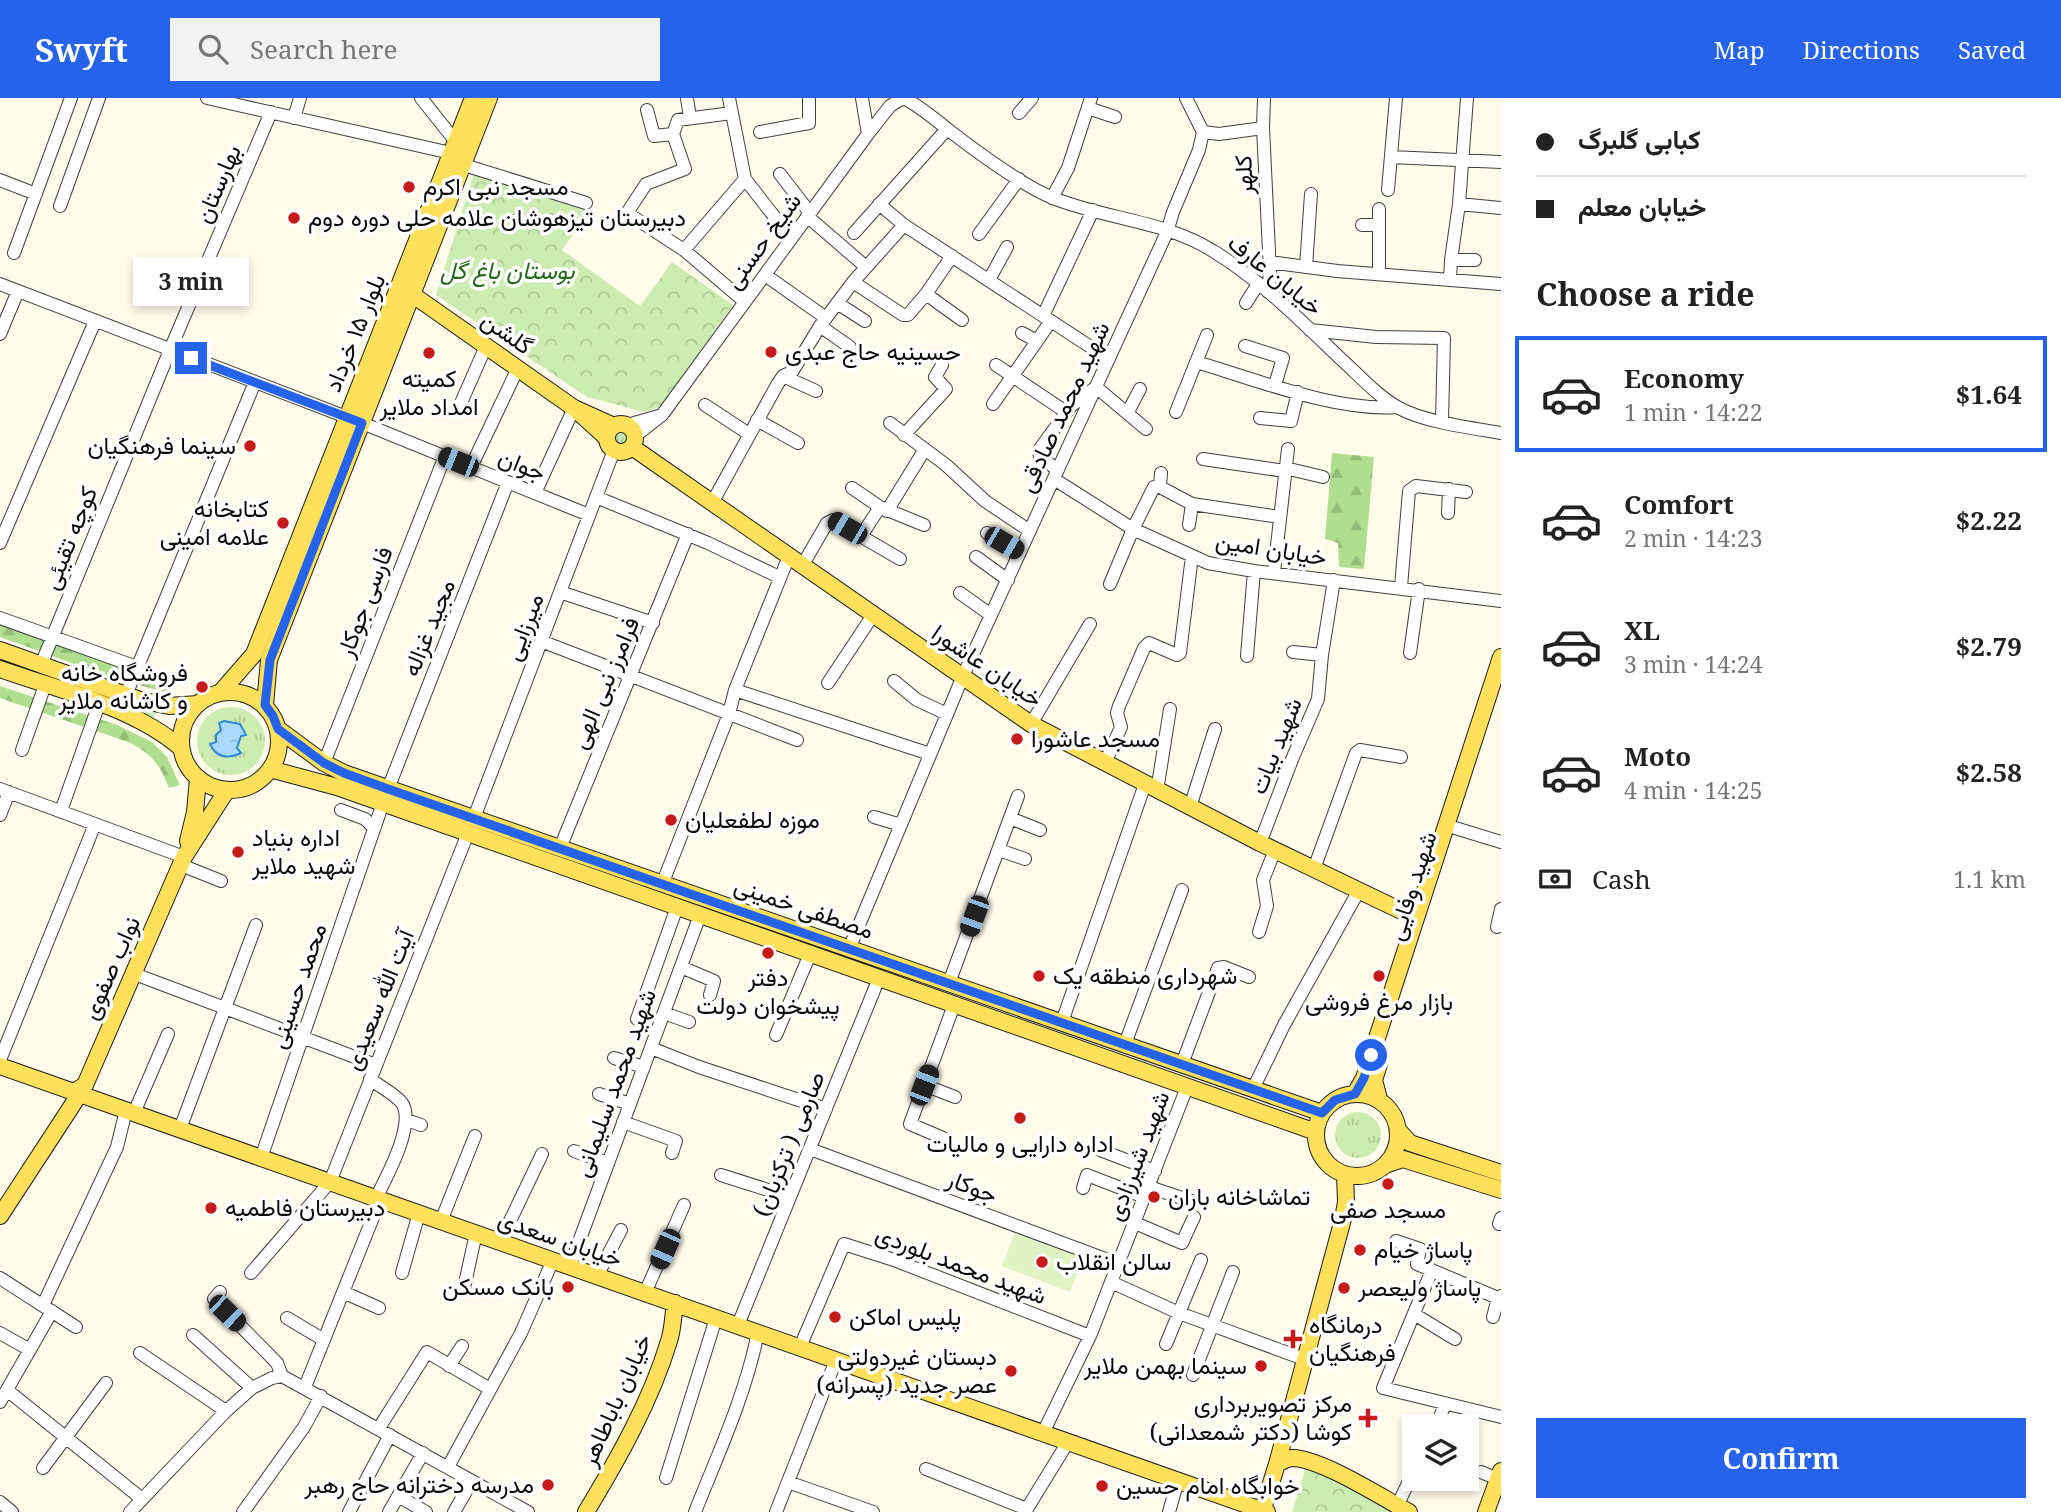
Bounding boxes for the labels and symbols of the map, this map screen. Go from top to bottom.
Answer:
street label: بهارستان [185,139,248,228]
street label: کلهر [1225,155,1260,196]
place label: مسجد نبی اکرم [423,169,569,203]
marker: مسجد نبی اکرم [401,179,417,195]
street label: شیخ حسنی [716,185,810,296]
place label: دبیرستان تیزهوشان علامه حلی دوره دوم [308,200,686,234]
marker: دبیرستان تیزهوشان علامه حلی دوره دوم [286,210,302,226]
street label: خیابان عارف [1222,225,1330,322]
park label: بوستان باغ گل [440,253,575,288]
callout: 3 min [133,257,249,306]
street label: بلوار ۱۵ خرداد [315,268,392,396]
street label: گلشن [476,302,540,361]
street label: شهید محمد صادقی [1009,316,1117,497]
place label: حسینیه حاج عبدی [785,334,961,368]
route end [175,342,207,374]
marker: حسینیه حاج عبدی [763,344,779,360]
marker: کمیته امداد ملایر [421,345,437,361]
place label: کمیته امداد ملایر [378,361,479,422]
place label: سینما فرهنگیان [87,428,236,461]
marker: سینما فرهنگیان [242,438,258,454]
street label: جوان [494,439,551,488]
car [435,444,482,480]
street label: کوچه تقیئی [33,481,105,594]
place label: کتابخانه علامه امینی [160,491,269,552]
car [824,508,871,548]
marker: کتابخانه علامه امینی [275,515,291,531]
street label: خیابان امین [1213,522,1329,573]
car [981,523,1028,563]
street label: فارسی جوکار [327,541,400,663]
street label: مجید غزاله [393,574,462,681]
street label: میرزایی [495,588,550,665]
street label: فرامرز نبی الهی [561,611,646,754]
street label: خیابان عاشورا [926,615,1050,714]
place label: فروشگاه خانه و کاشانه ملایر [58,655,188,716]
marker: فروشگاه خانه و کاشانه ملایر [194,679,210,695]
street label: شهید بیات [1240,692,1309,799]
place label: مسجد عاشورا [1031,721,1160,754]
marker: مسجد عاشورا [1009,731,1025,747]
place label: موزه لطفعلیان [685,802,820,835]
marker: موزه لطفعلیان [663,812,679,828]
place label: اداره بنیاد شهید ملایر [251,820,355,881]
street label: شهید وفایی [1377,827,1444,944]
marker: اداره بنیاد شهید ملایر [230,844,246,860]
street label: مصطفی خمینی [730,867,879,946]
car [957,893,992,939]
street label: نواب صفوی [72,910,147,1024]
street label: محمد حسینی [260,918,333,1053]
street label: آیت الله سعیدی [334,922,422,1075]
marker: دفتر پیشخوان دولت [760,945,776,961]
place label: شهرداری منطقه یک [1053,958,1238,991]
place label: دفتر پیشخوان دولت [696,960,840,1022]
marker: شهرداری منطقه یک [1031,968,1047,984]
marker: بازار مرغ فروشی [1371,968,1387,984]
street label: شهید محمد سلیمانی [564,984,663,1181]
place label: بازار مرغ فروشی [1305,984,1453,1018]
route start [1355,1039,1387,1071]
car [907,1062,942,1108]
street label: صارمی ( ترکزبان) [743,1066,832,1221]
street label: شهید شیرزادی [1097,1086,1176,1225]
marker: اداره دارایی و مالیات [1012,1110,1028,1126]
place label: اداره دارایی و مالیات [926,1126,1114,1159]
street label: جوکار [941,1161,1003,1210]
marker: مسجد صفی [1380,1176,1396,1192]
place label: تماشاخانه باران [1168,1179,1310,1212]
marker: تماشاخانه باران [1146,1189,1162,1205]
place label: دبیرستان فاطمیه [225,1190,385,1223]
place label: مسجد صفی [1330,1192,1446,1225]
marker: دبیرستان فاطمیه [203,1200,219,1216]
street label: خیابان سعدی [494,1201,627,1274]
street label: شهید محمد بلوردی [871,1216,1052,1311]
car [647,1226,684,1272]
place label: پاساژ خیام [1374,1232,1473,1266]
marker: پاساژ خیام [1352,1242,1368,1258]
place label: سالن انقلاب [1056,1244,1171,1277]
marker: سالن انقلاب [1034,1254,1050,1270]
place label: بانک مسکن [442,1269,554,1302]
place label: پاساژ ولیعصر [1357,1270,1481,1304]
marker: بانک مسکن [560,1279,576,1295]
marker: پاساژ ولیعصر [1336,1280,1352,1296]
car [205,1291,250,1335]
place label: پلیس اماکن [849,1299,961,1333]
place label: درمانگاه فرهنگیان [1309,1307,1396,1368]
marker: پلیس اماکن [827,1309,843,1325]
street label: خیابان باباطاهر [570,1328,658,1472]
marker: درمانگاه فرهنگیان [1283,1329,1303,1349]
place label: دبستان غیردولتی عصر جدید (پسرانه) [816,1339,997,1401]
place label: سینما بهمن ملایر [1083,1348,1247,1381]
marker: سینما بهمن ملایر [1253,1358,1269,1374]
marker: دبستان غیردولتی عصر جدید (پسرانه) [1003,1363,1019,1379]
place label: مرکز تصویربرداری کوشا (دکتر شمعدانی) [1149,1386,1352,1447]
marker: مرکز تصویربرداری کوشا (دکتر شمعدانی) [1358,1408,1378,1428]
place label: مدرسه دخترانه حاج رهبر [303,1467,534,1501]
place label: خوابگاه امام حسین [1116,1468,1300,1502]
marker: مدرسه دخترانه حاج رهبر [540,1477,556,1493]
marker: خوابگاه امام حسین [1094,1478,1110,1494]

